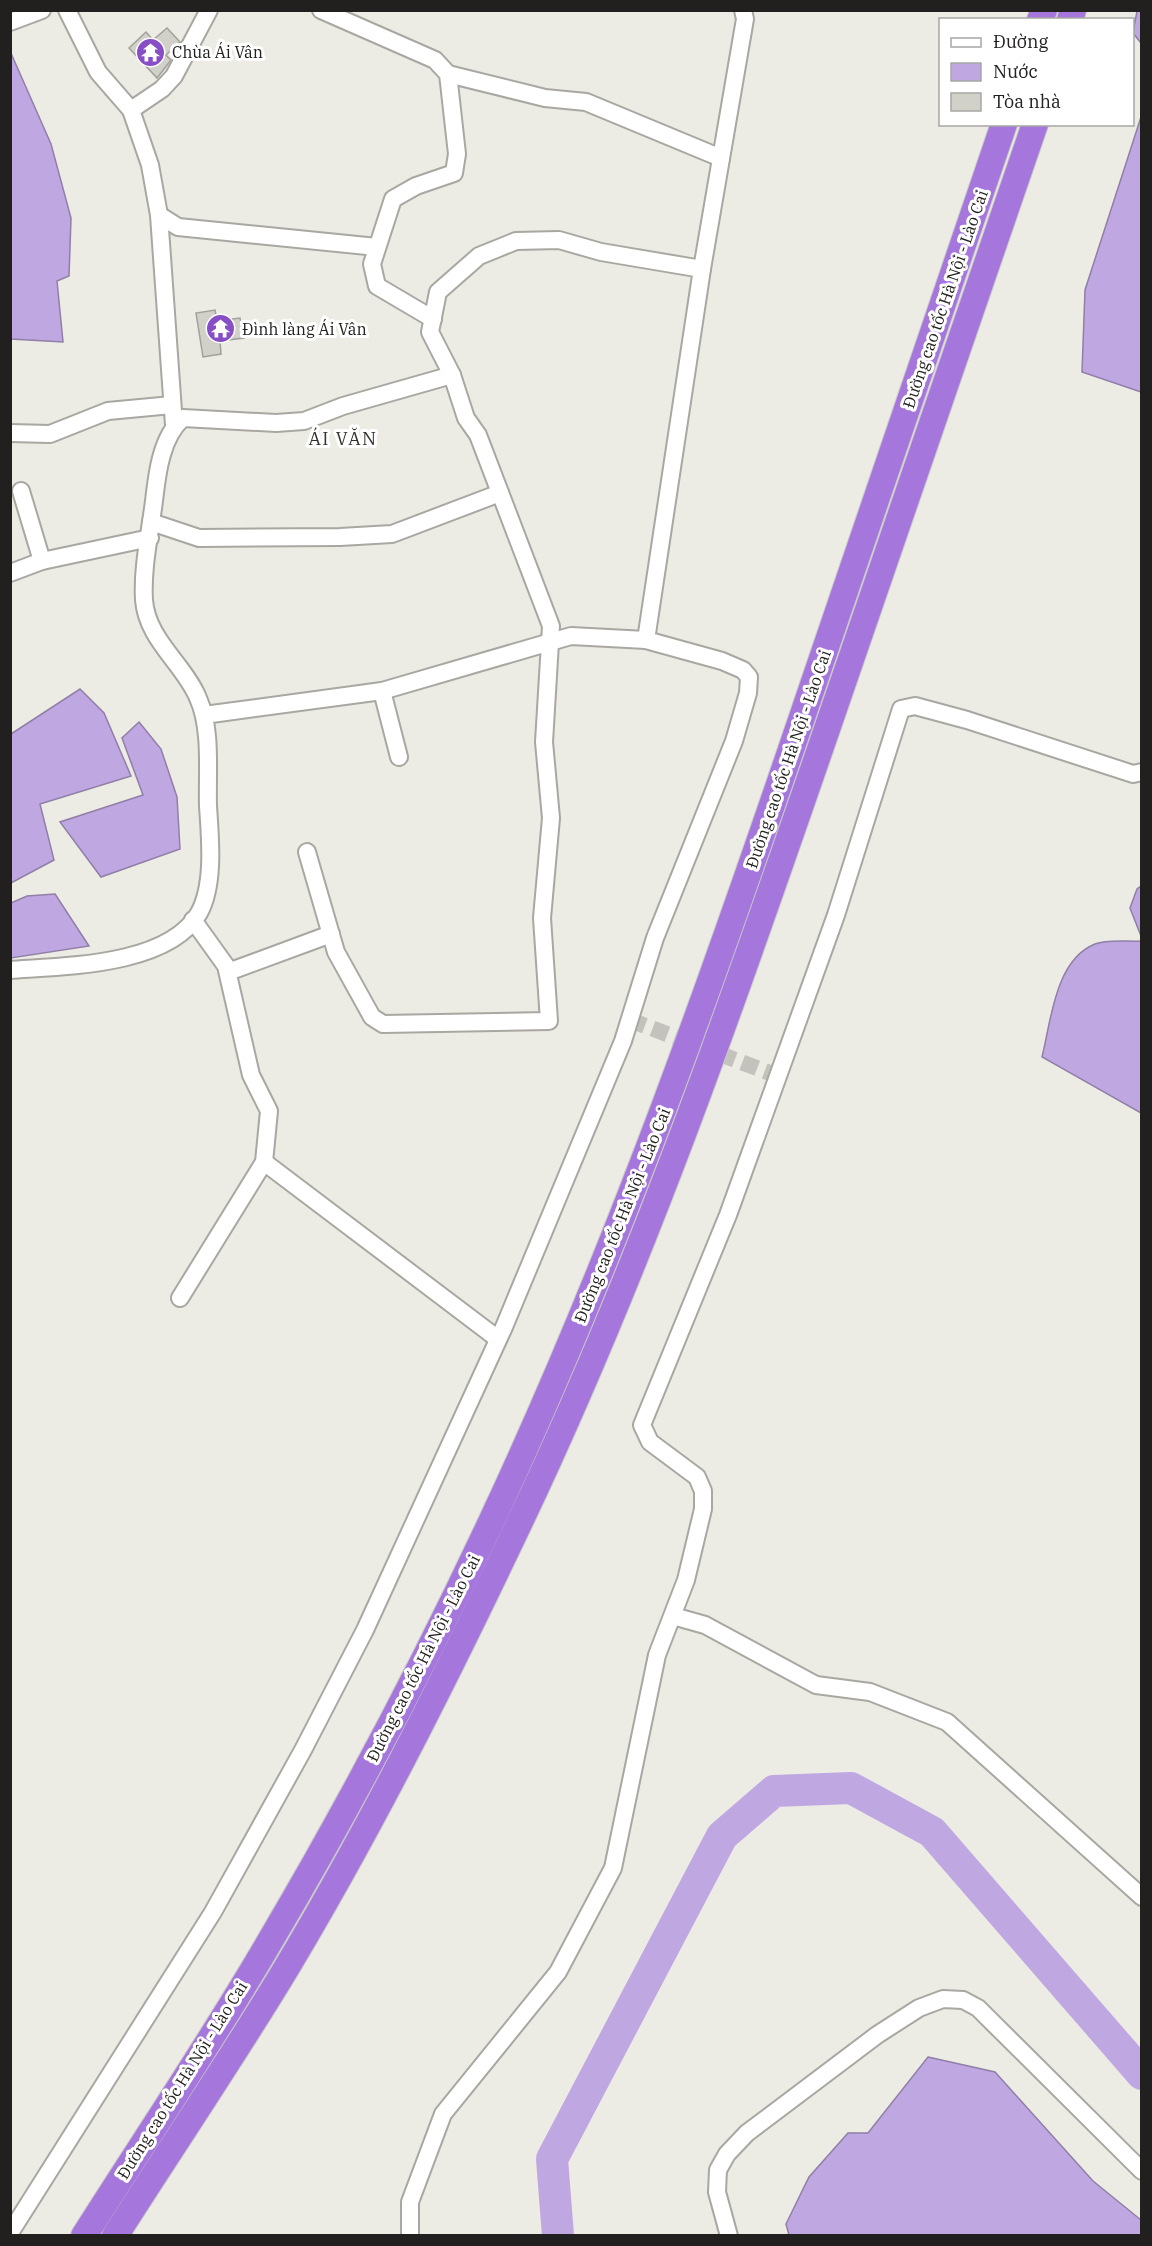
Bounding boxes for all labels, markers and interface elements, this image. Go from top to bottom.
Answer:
legend [939,18,1134,126]
text: Đường [993,30,1049,53]
temple icon: Chùa Ái Vân [135,36,167,68]
place label: Chùa Ái Vân [172,41,263,62]
text: Nước [993,60,1038,83]
text: Tòa nhà [993,90,1061,113]
street label: Đường cao tốc Hà Nội - Lào Cai [898,187,992,411]
temple icon: Đình làng Ái Vân [205,313,237,345]
place label: Đình làng Ái Vân [242,318,367,339]
district label: ÁI VĂN [308,427,378,450]
street label: Đường cao tốc Hà Nội - Lào Cai [741,647,835,871]
street label: Đường cao tốc Hà Nội - Lào Cai [570,1105,674,1325]
street label: Đường cao tốc Hà Nội - Lào Cai [362,1551,484,1765]
street label: Đường cao tốc Hà Nội - Lào Cai [113,1977,251,2183]

